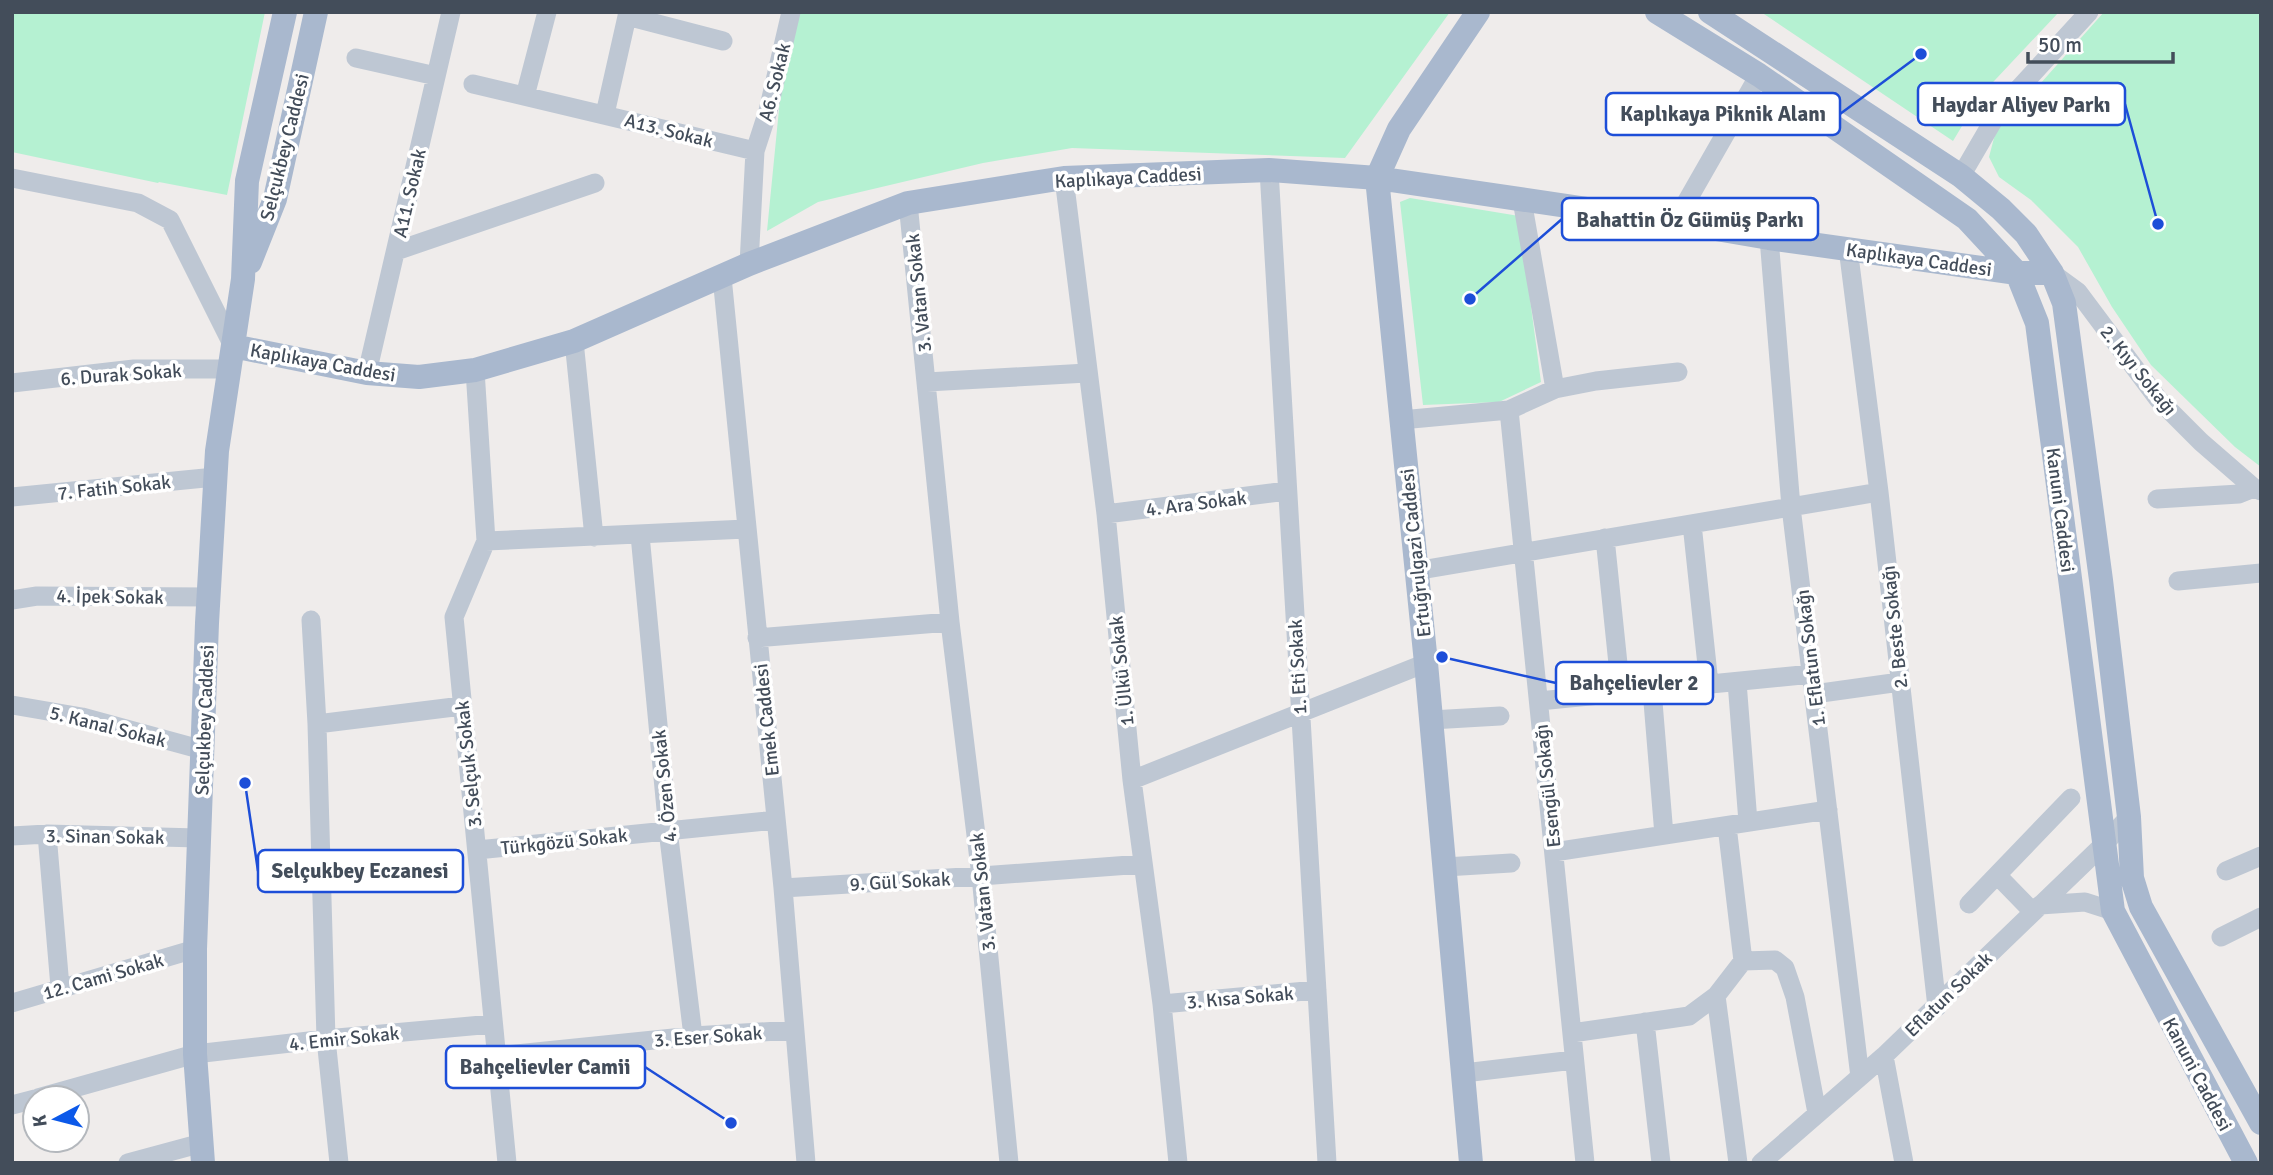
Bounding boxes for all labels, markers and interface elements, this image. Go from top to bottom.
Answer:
scale bar [2028,21,2173,65]
text: 50 m [2038,32,2082,58]
street label: A6. Sokak [754,40,796,124]
street label: Selçukbey Caddesi [255,71,315,223]
callout: Haydar Aliyev Parkı [1918,83,2125,125]
text: Haydar Aliyev Parkı [1931,92,2111,118]
callout: Kaplıkaya Piknik Alanı [1606,93,1840,135]
text: Kaplıkaya Piknik Alanı [1620,101,1826,127]
street label: A13. Sokak [622,108,716,154]
street label: A11. Sokak [388,146,432,240]
street label: Kaplıkaya Caddesi [1054,162,1202,194]
callout: Bahattin Öz Gümüş Parkı [1562,198,1818,240]
text: Bahattin Öz Gümüş Parkı [1576,207,1804,233]
street label: 3. Vatan Sokak [901,232,937,353]
street label: Kaplıkaya Caddesi [1844,238,1993,282]
street label: 2. Kıyı Sokağı [2095,321,2182,420]
street label: Kaplıkaya Caddesi [248,338,397,388]
street label: 6. Durak Sokak [60,359,183,391]
street label: Kanuni Caddesi [2040,446,2080,574]
street label: Ertuğrulgazi Caddesi [1395,467,1437,638]
street label: 7. Fatih Sokak [56,470,172,506]
street label: 4. Ara Sokak [1145,486,1248,522]
street label: 2. Beste Sokağı [1877,564,1913,690]
street label: 4. İpek Sokak [56,584,164,610]
street label: 1. Eflatun Sokağı [1791,588,1831,728]
street label: 1. Ülkü Sokak [1104,614,1140,727]
street label: 1. Eti Sokak [1283,618,1312,715]
street label: Selçukbey Caddesi [190,644,220,796]
street label: Emek Caddesi [749,662,785,777]
callout: Bahçelievler 2 [1556,662,1713,704]
text: Bahçelievler 2 [1569,670,1699,696]
street label: 3. Selçuk Sokak [450,699,488,828]
street label: 5. Kanal Sokak [47,701,169,753]
street label: Esengül Sokağı [1530,723,1566,849]
street label: 4. Özen Sokak [647,728,683,843]
street label: Türkgözü Sokak [500,823,629,861]
street label: 3. Sinan Sokak [45,824,165,850]
street label: 3. Vatan Sokak [965,831,1001,952]
callout: Selçukbey Eczanesi [258,850,463,892]
text: Selçukbey Eczanesi [271,858,449,884]
street label: 9. Gül Sokak [849,867,952,897]
street label: Eflatun Sokak [1900,947,1998,1042]
street label: 12. Cami Sokak [40,948,167,1006]
street label: 3. Kısa Sokak [1186,981,1295,1015]
street label: Kanuni Caddesi [2157,1013,2237,1135]
street label: 4. Emir Sokak [288,1021,401,1057]
street label: 3. Eser Sokak [653,1021,763,1053]
callout: Bahçelievler Camii [446,1046,645,1088]
text: Bahçelievler Camii [459,1054,631,1080]
north arrow [21,1084,91,1154]
text: K [27,1113,53,1128]

